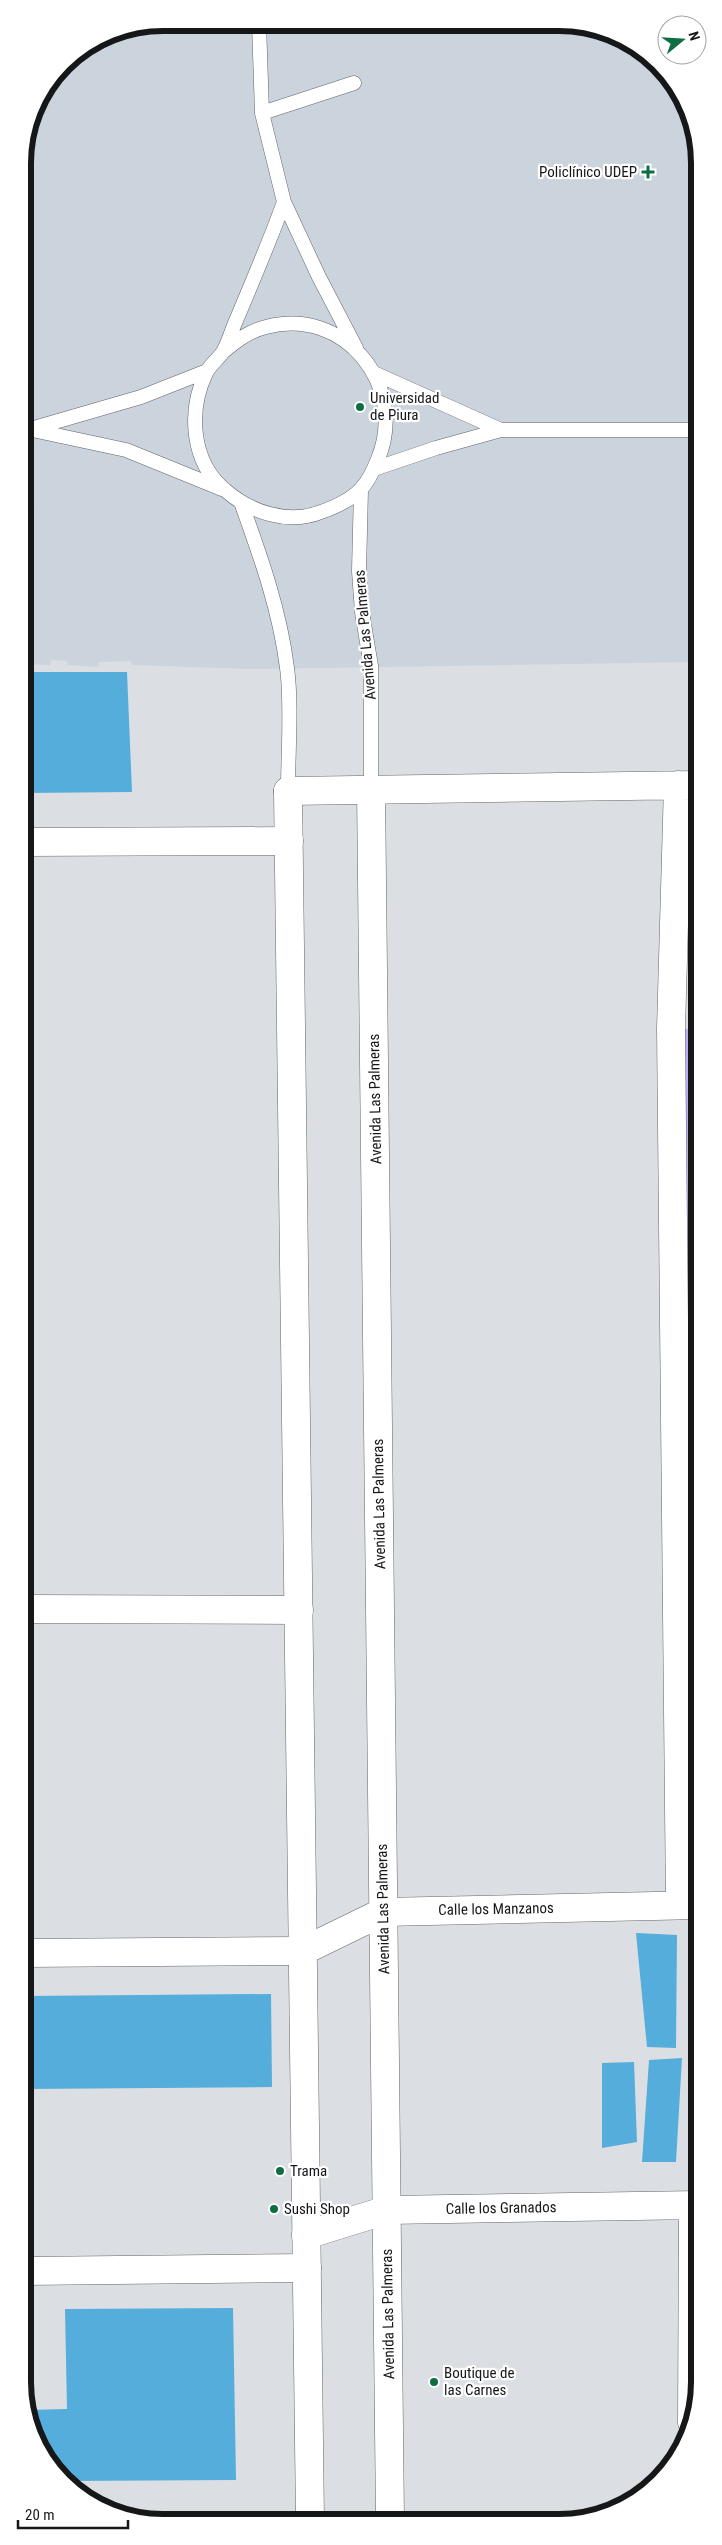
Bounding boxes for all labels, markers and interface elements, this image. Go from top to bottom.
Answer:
north arrow [657,15,707,65]
text: N [685,29,703,43]
place label: Policlínico UDEP [539,163,637,181]
marker: Policlínico UDEP [641,165,655,179]
place label: Universidad de Piura [370,389,439,424]
marker: Universidad de Piura [354,401,366,413]
street label: Avenida Las Palmeras [350,569,380,701]
street label: Avenida Las Palmeras [365,1033,385,1164]
street label: Avenida Las Palmeras [369,1438,389,1569]
street label: Avenida Las Palmeras [373,1843,393,1974]
street label: Calle los Manzanos [438,1899,554,1919]
place label: Trama [290,2162,327,2180]
marker: Trama [274,2165,286,2177]
street label: Calle los Granados [445,2198,557,2218]
place label: Sushi Shop [284,2200,350,2218]
marker: Sushi Shop [268,2203,280,2215]
street label: Avenida Las Palmeras [378,2248,398,2379]
place label: Boutique de las Carnes [444,2364,515,2399]
marker: Boutique de las Carnes [428,2376,440,2388]
scale bar [18,2498,128,2530]
text: 20 m [25,2506,55,2524]

